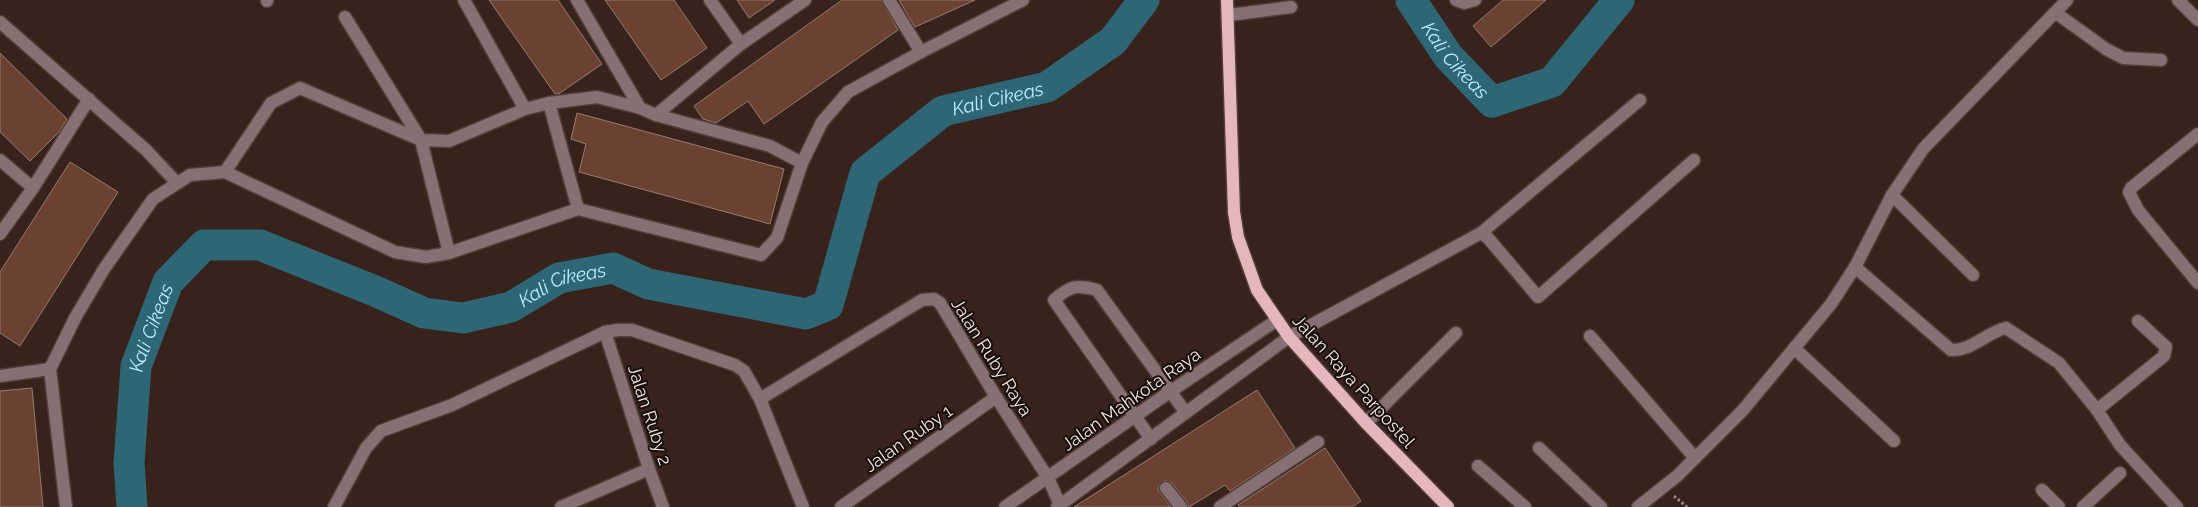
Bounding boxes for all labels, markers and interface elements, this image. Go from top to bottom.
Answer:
water label: Kali Cikeas [1417,18,1494,103]
water label: Kali Cikeas [950,77,1046,120]
water label: Kali Cikeas [514,259,608,311]
water label: Kali Cikeas [125,280,177,373]
street label: Jalan Ruby Raya [947,294,1037,420]
street label: Jalan Raya Parpostel [1289,310,1419,452]
street label: Jalan Mahkota Raya [1058,343,1204,455]
street label: Jalan Ruby 2 [624,362,676,468]
street label: Jalan Ruby 1 [860,400,956,476]

